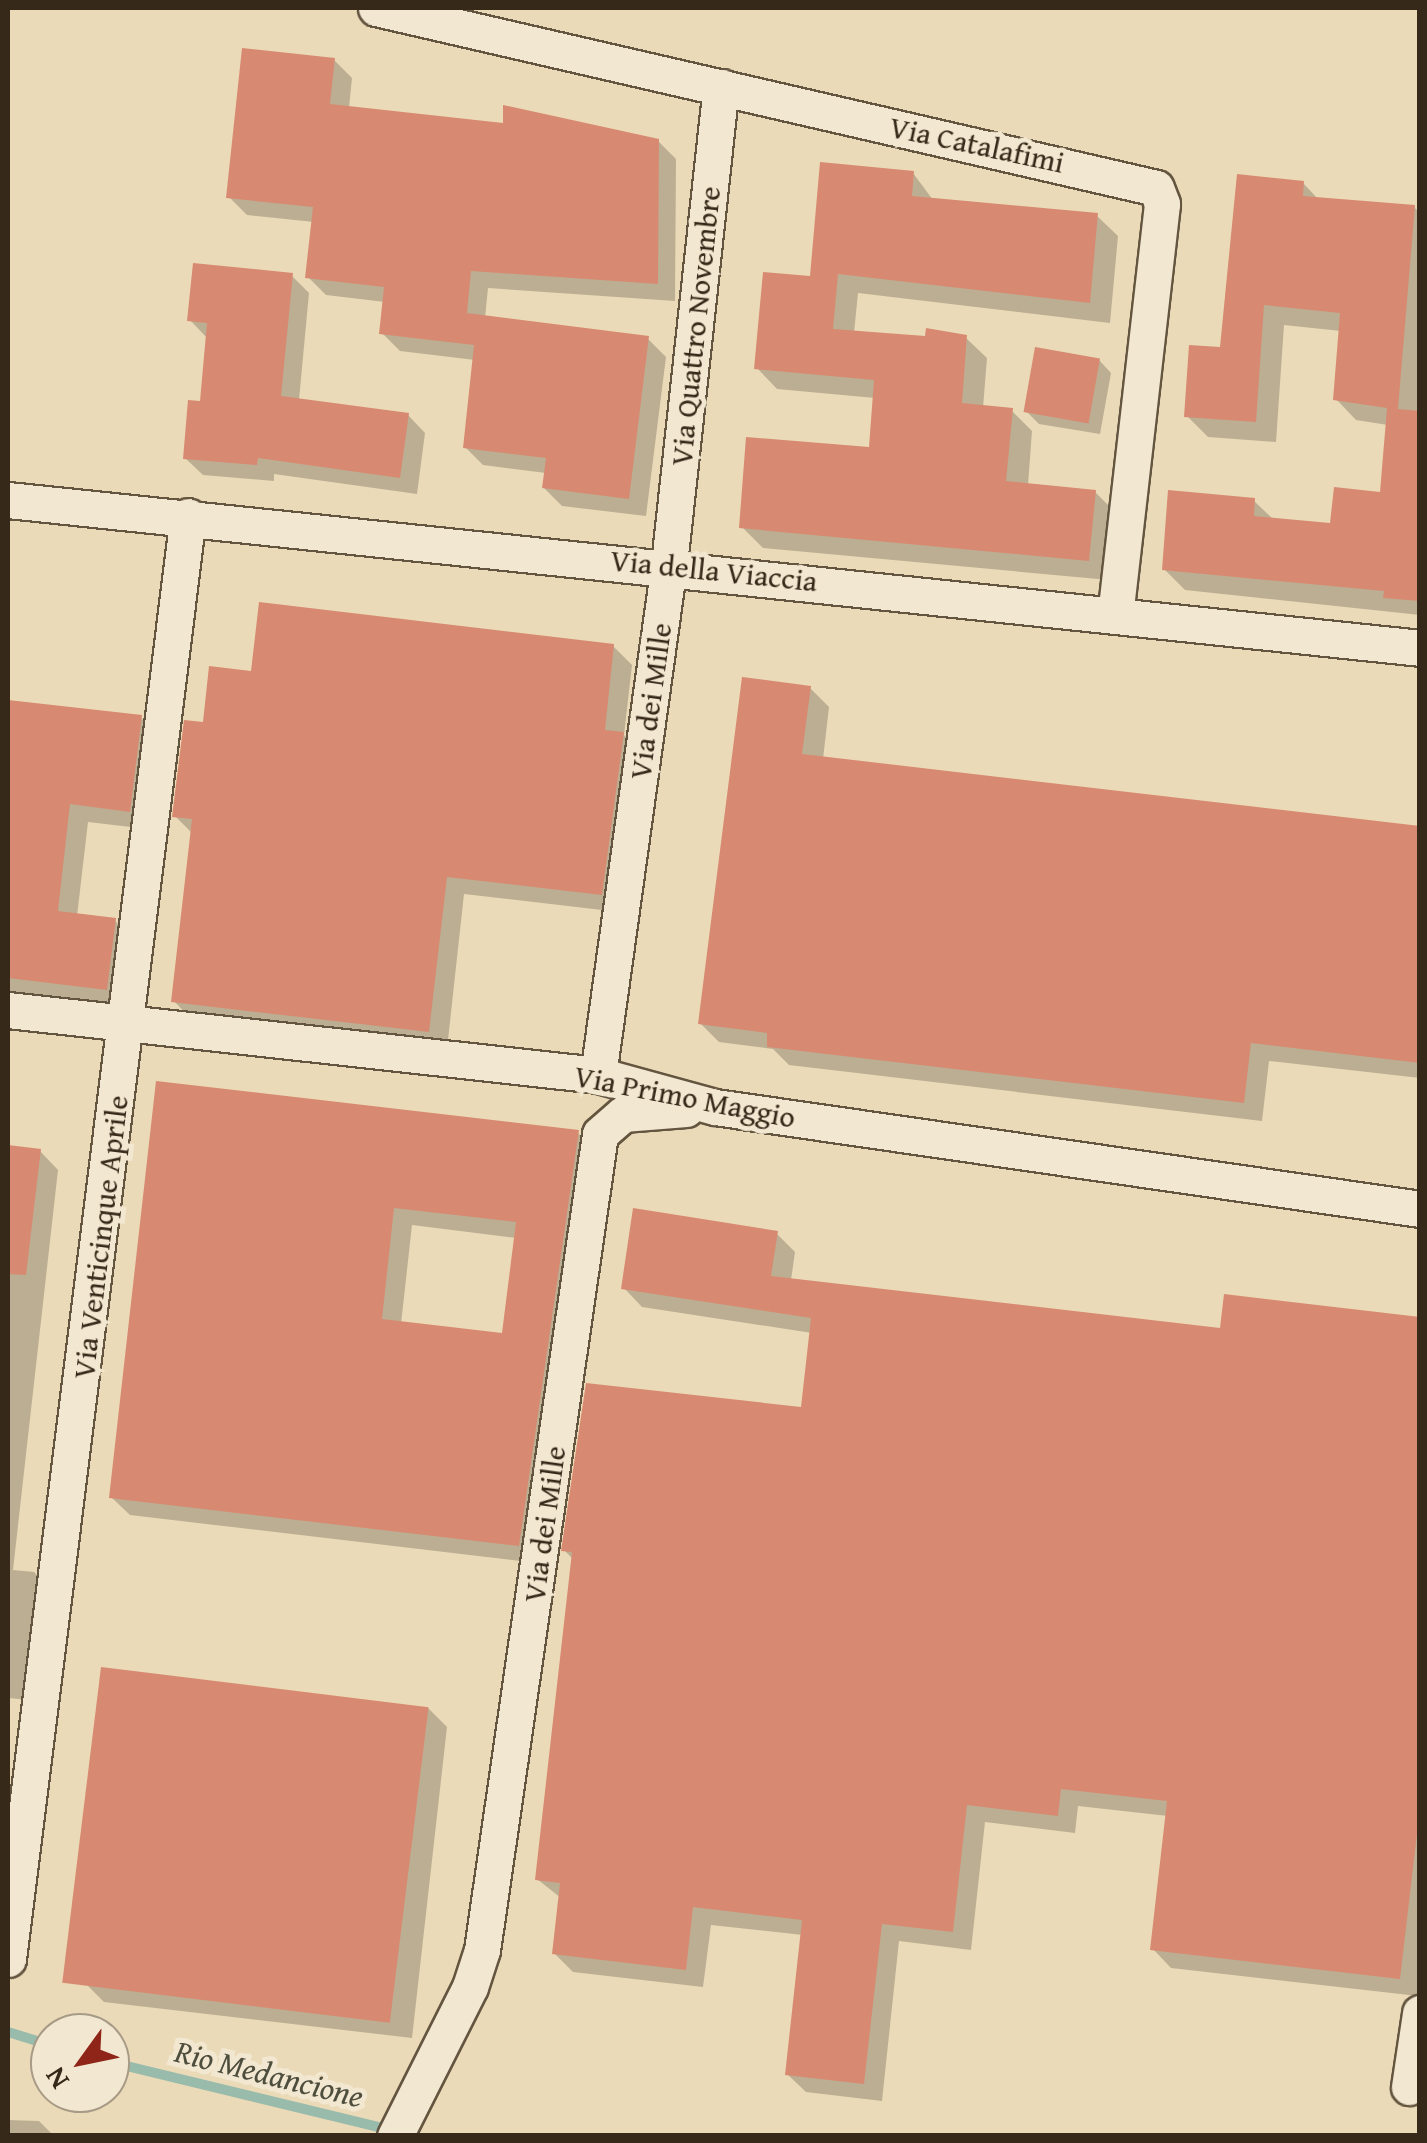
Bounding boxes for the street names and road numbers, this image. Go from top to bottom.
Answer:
street label: Via Catalafimi [886,108,1068,180]
street label: Via Quattro Novembre [662,184,728,468]
street label: Via della Viaccia [609,541,819,599]
street label: Via dei Mille [621,620,679,782]
street label: Via Primo Maggio [571,1057,799,1135]
street label: Via Venticinque Aprile [65,1093,135,1381]
street label: Via dei Mille [515,1443,573,1605]

